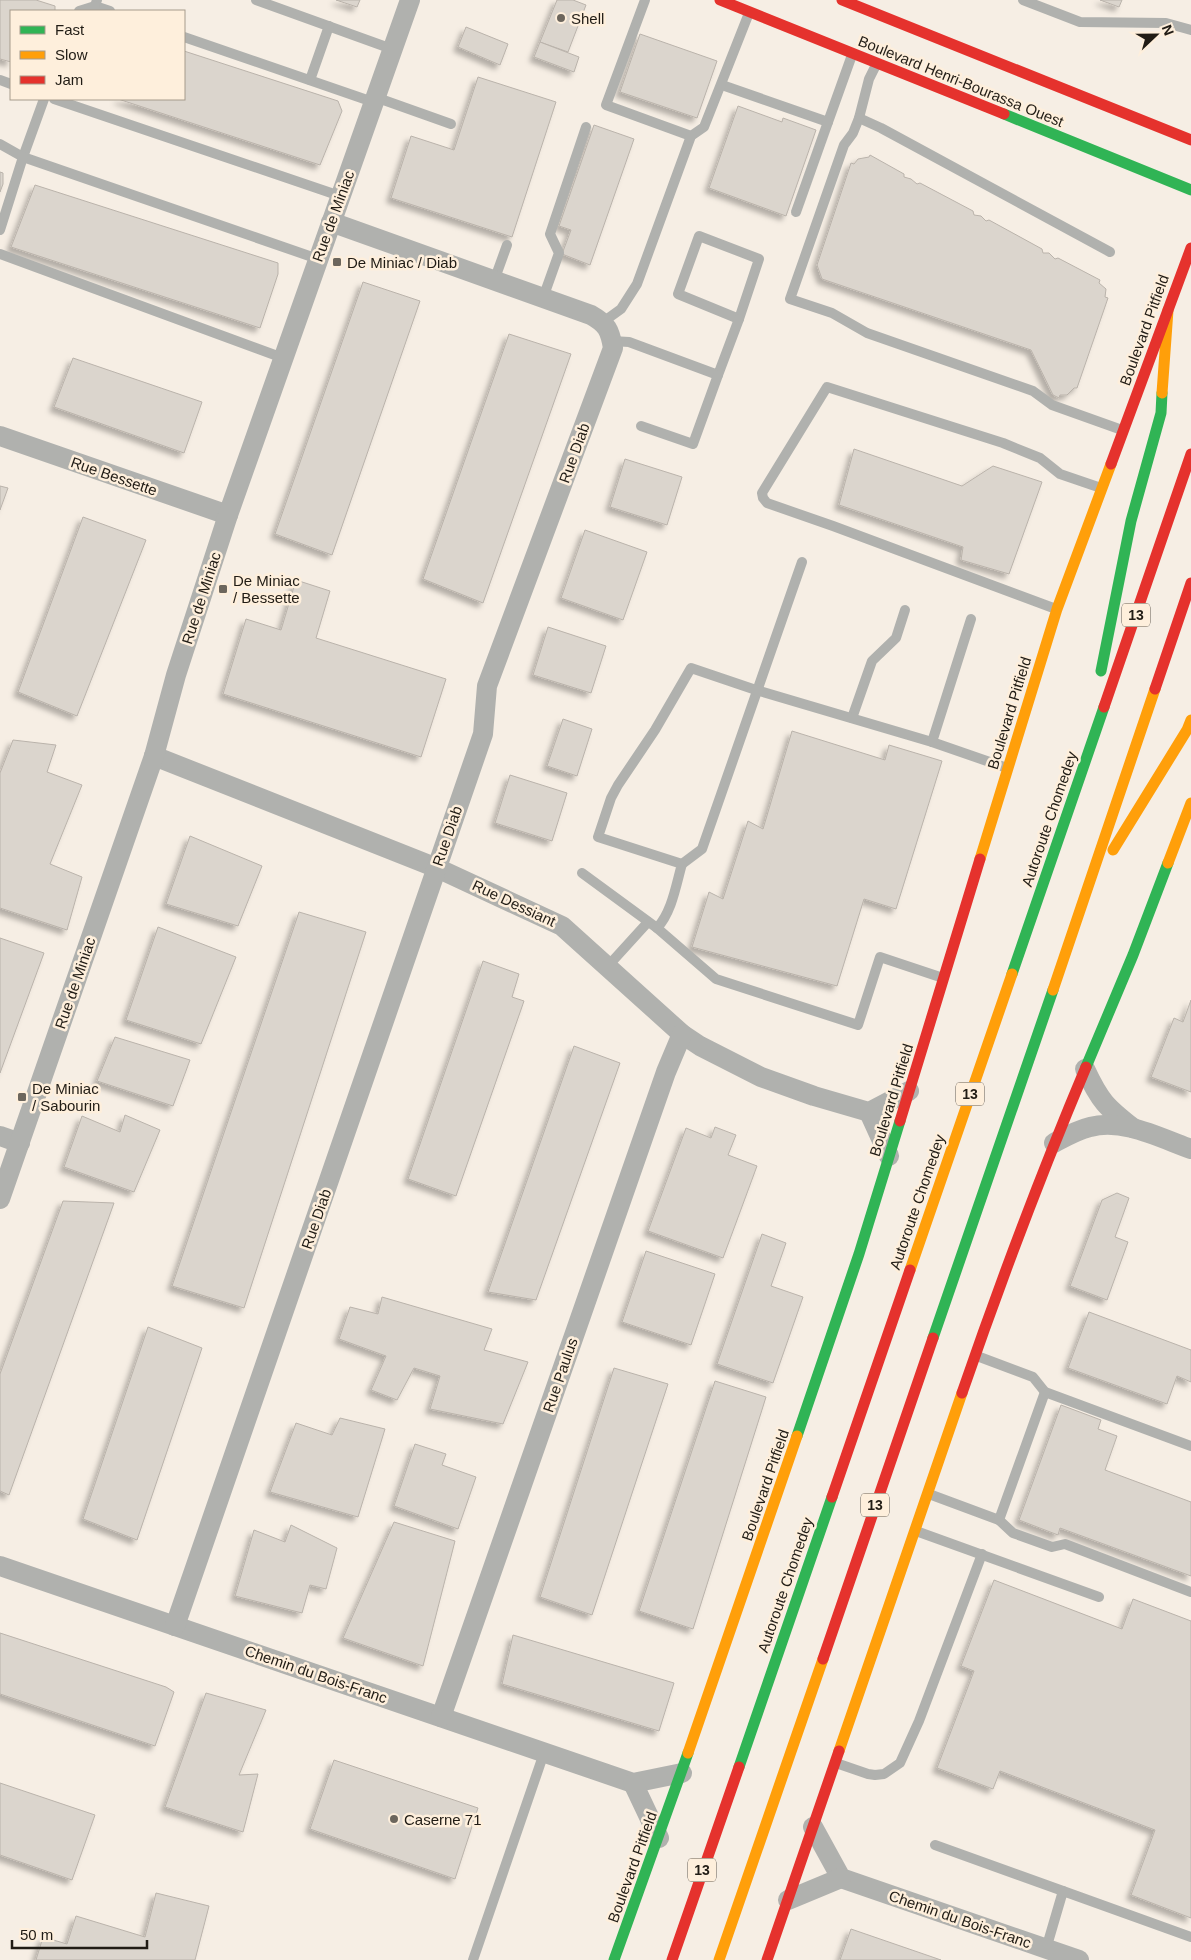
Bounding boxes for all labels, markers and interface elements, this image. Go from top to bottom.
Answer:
legend [10,10,185,100]
place label: Shell [571,10,604,27]
north arrow [1131,10,1181,60]
marker: Shell [555,12,567,24]
text: Fast [55,21,85,38]
text: N [1159,22,1177,38]
street label: Boulevard Henri-Bourassa Ouest [856,32,1067,130]
text: Slow [55,46,88,63]
text: Jam [55,71,83,88]
street label: Rue de Miniac [309,168,358,264]
place label: De Miniac / Diab [347,254,457,271]
marker: De Miniac / Diab [331,256,343,268]
street label: Boulevard Pitfield [1116,272,1172,388]
street label: Rue Diab [555,421,593,485]
street label: Rue Bessette [69,453,159,499]
street label: Rue de Miniac [178,549,224,646]
place label: De Miniac / Bessette [233,572,300,606]
marker: De Miniac / Bessette [217,583,229,595]
road number: 13 [1122,604,1150,626]
street label: Boulevard Pitfield [984,655,1034,771]
street label: Autoroute Chomedey [1018,749,1080,889]
street label: Rue Diab [429,804,465,868]
street label: Rue Dessiant [470,876,559,930]
street label: Rue de Miniac [51,934,99,1031]
street label: Boulevard Pitfield [866,1042,916,1158]
place label: De Miniac / Sabourin [32,1080,100,1114]
road number: 13 [956,1082,984,1106]
marker: De Miniac / Sabourin [16,1091,28,1103]
street label: Autoroute Chomedey [886,1132,948,1272]
street label: Rue Diab [298,1187,334,1251]
street label: Rue Paulus [539,1336,581,1414]
street label: Boulevard Pitfield [738,1427,792,1543]
road number: 13 [861,1494,889,1516]
street label: Autoroute Chomedey [754,1515,816,1655]
street label: Chemin du Bois-Franc [243,1642,390,1706]
street label: Boulevard Pitfield [604,1809,660,1925]
place label: Caserne 71 [404,1811,482,1828]
marker: Caserne 71 [388,1813,400,1825]
road number: 13 [688,1858,716,1882]
street label: Chemin du Bois-Franc [887,1887,1034,1951]
scale bar [12,1918,148,1950]
text: 50 m [20,1926,53,1943]

